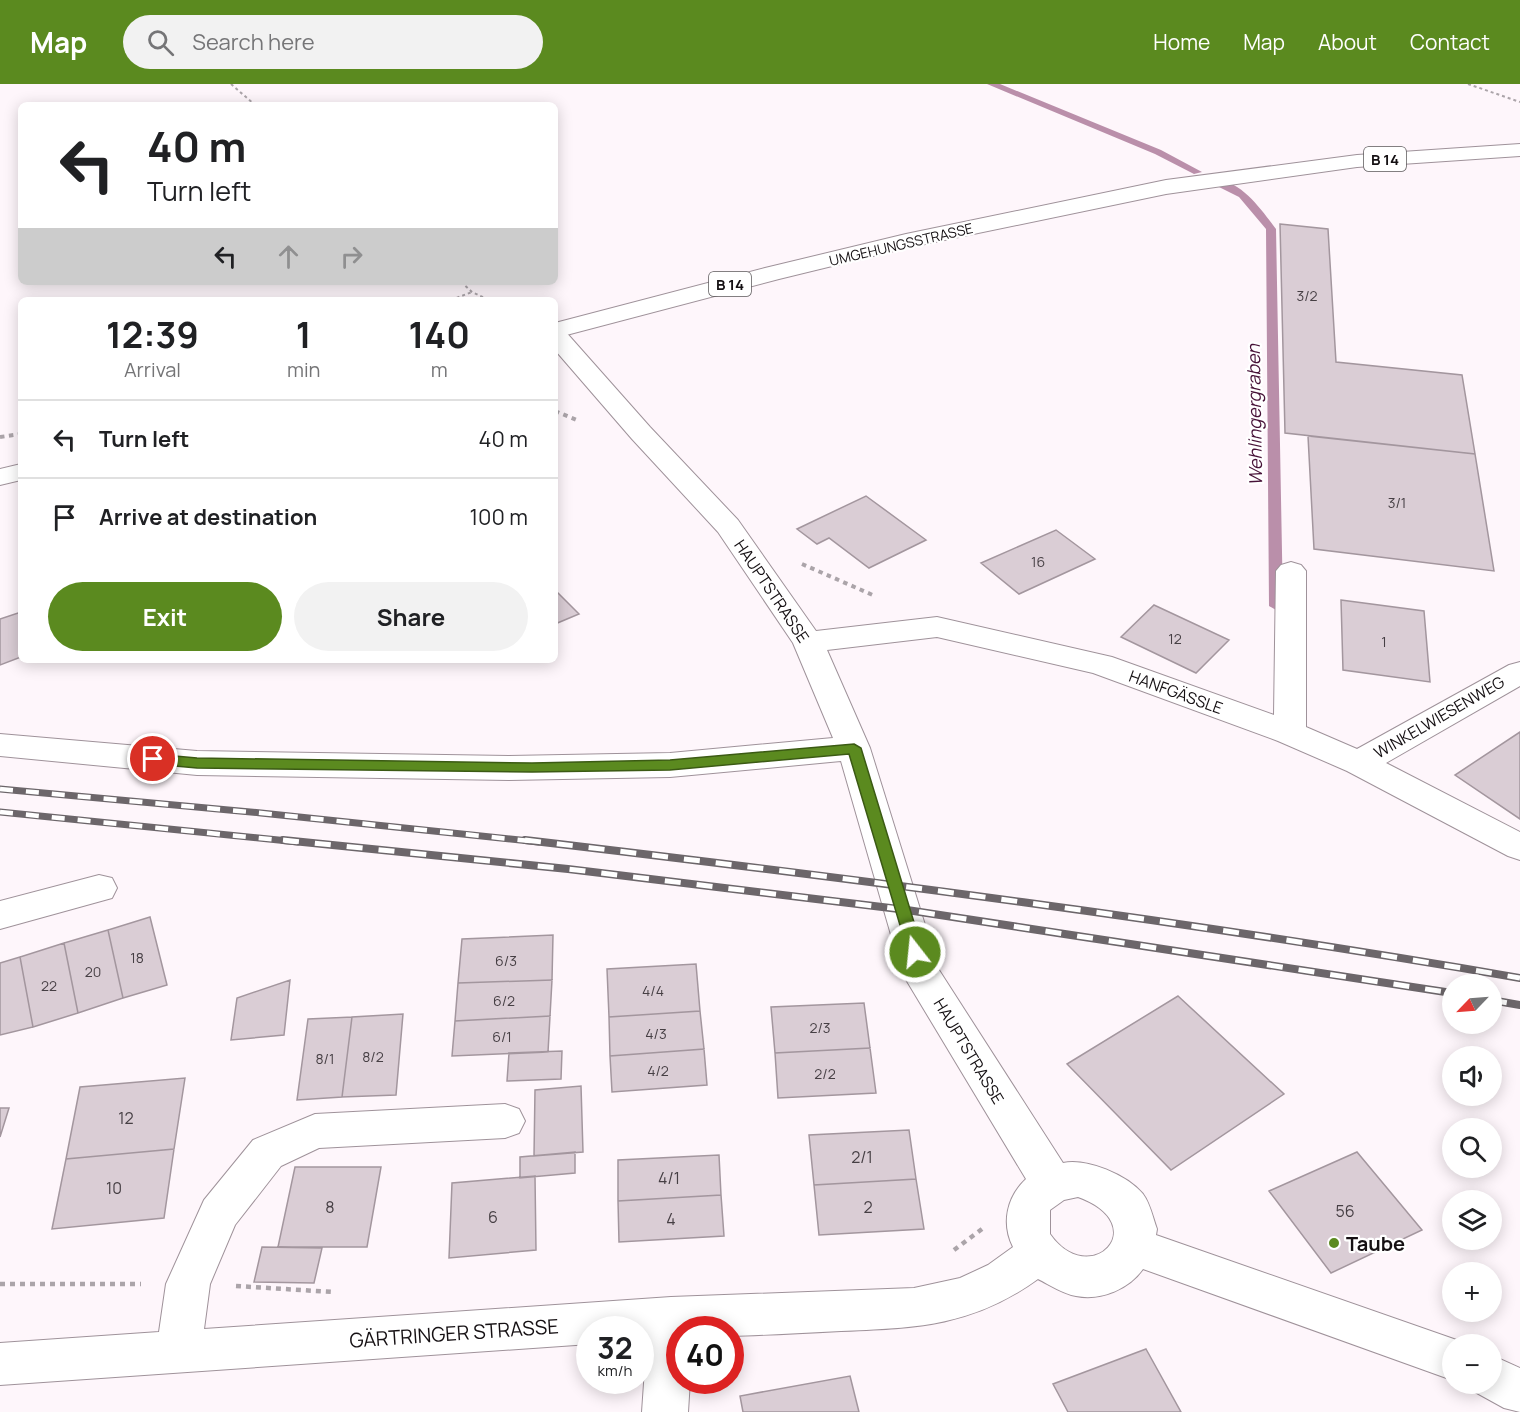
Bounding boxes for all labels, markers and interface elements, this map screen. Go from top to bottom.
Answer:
search box [123,15,543,69]
text: Map [30,23,87,61]
icon: search [144,26,177,59]
text: Search here [192,27,315,57]
text: Home [1153,28,1210,56]
text: Map [1243,28,1285,56]
text: About [1318,28,1377,56]
text: Contact [1410,28,1490,56]
text: 40 m [147,117,246,175]
icon: left [48,126,126,204]
road number: B 14 [1364,147,1406,171]
text: Turn left [147,172,251,209]
street label: UMGEHUNGSSTRASSE [827,218,975,270]
icon: left [209,240,242,273]
icon: ahead [272,240,305,273]
icon: right [335,240,368,273]
road number: B 14 [709,272,751,296]
house number: 3/2 [1296,286,1318,305]
text: 12:39 [106,310,199,359]
text: 1 [296,310,312,359]
text: 140 [409,310,470,359]
water label: Wehlingergraben [1241,343,1267,486]
text: Arrival [124,356,181,383]
text: min [287,356,320,383]
text: m [431,356,448,383]
icon: left [48,423,81,456]
text: Turn left [99,424,189,454]
text: 40 m [479,424,528,454]
house number: 3/1 [1388,493,1406,512]
icon: arrive [48,501,81,534]
text: Arrive at destination [99,502,317,532]
text: 100 m [470,502,528,532]
street label: HAUPTSTRASSE [729,535,815,647]
house number: 16 [1031,552,1045,571]
button: Exit [48,582,282,651]
button: Share [294,582,528,651]
house number: 12 [1168,629,1182,648]
house number: 1 [1381,632,1387,651]
street label: HANFGÄSSLE [1126,665,1226,719]
street label: WINKELWIESENWEG [1370,671,1508,763]
pin [127,733,178,784]
icon: arrive [136,742,169,775]
position arrow [883,920,947,984]
house number: 18 [130,948,144,967]
house number: 6/3 [495,951,517,970]
house number: 20 [85,962,101,981]
north arrow [1442,974,1502,1034]
map controls [1442,974,1502,1394]
house number: 22 [41,976,57,995]
house number: 4/4 [642,981,664,1000]
house number: 6/2 [493,991,515,1010]
street label: HAUPTSTRASSE [929,994,1009,1108]
house number: 2/3 [809,1018,831,1037]
house number: 4/3 [645,1024,667,1043]
house number: 6/1 [492,1027,512,1046]
button: sound [1442,1046,1502,1106]
house number: 8/2 [362,1047,384,1066]
house number: 8/1 [315,1049,335,1068]
house number: 4/2 [647,1061,669,1080]
house number: 2/2 [814,1064,836,1083]
house number: 12 [118,1107,134,1129]
button: search [1442,1118,1502,1178]
house number: 2/1 [851,1146,873,1168]
house number: 4/1 [658,1167,680,1189]
house number: 10 [106,1177,122,1199]
button: layers [1442,1190,1502,1250]
house number: 8 [325,1196,335,1218]
house number: 2 [863,1196,873,1218]
house number: 56 [1335,1200,1355,1222]
house number: 6 [488,1206,498,1228]
house number: 4 [666,1208,676,1230]
place label: Taube [1346,1230,1405,1257]
marker: Taube [1327,1236,1341,1250]
button: + [1442,1262,1502,1322]
street label: GÄRTRINGER STRASSE [349,1312,559,1354]
speed limit sign: 40 [666,1316,744,1394]
text: 32 [597,1327,633,1368]
button: − [1442,1334,1502,1394]
text: km/h [598,1360,632,1381]

